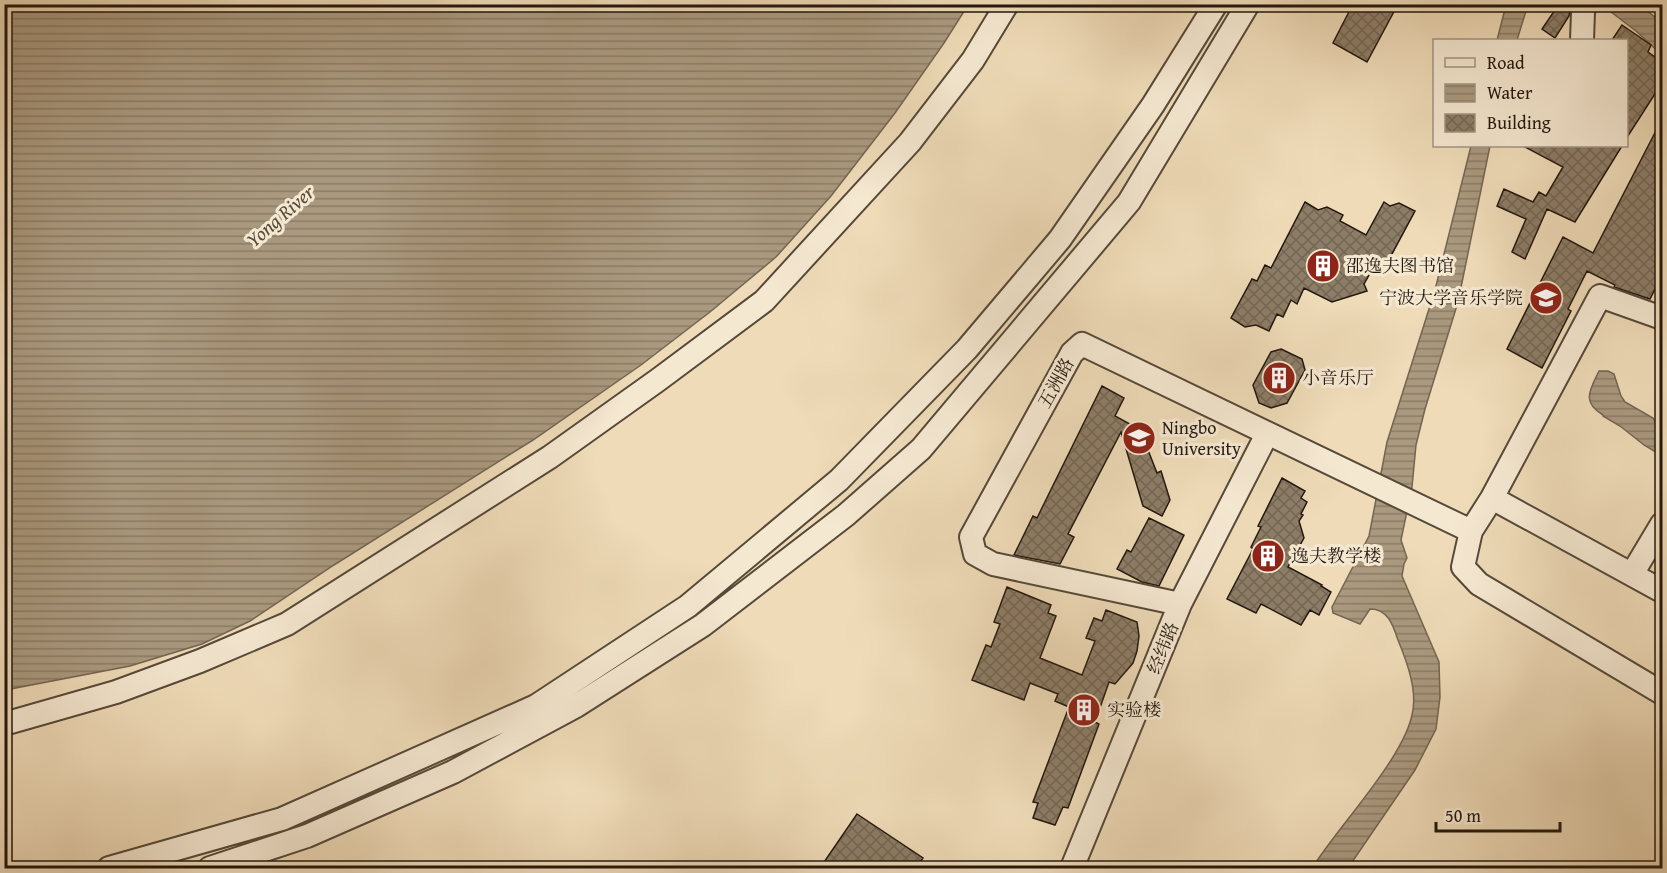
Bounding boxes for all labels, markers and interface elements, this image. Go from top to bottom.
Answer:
legend [1433,39,1628,147]
text: Road [1487,49,1525,76]
text: Water [1487,79,1533,106]
text: Building [1487,109,1551,136]
water label: Yong River [239,177,321,253]
building icon: 邵逸夫图书馆 [1305,248,1341,284]
place label: 邵逸夫图书馆 [1346,252,1454,279]
school or university icon: 宁波大学音乐学院 [1528,280,1564,316]
place label: 宁波大学音乐学院 [1379,284,1523,311]
street label: 五洲路 [1031,353,1080,413]
building icon: 小音乐厅 [1261,360,1297,396]
place label: 小音乐厅 [1302,364,1374,391]
place label: Ningbo University [1162,414,1241,462]
school or university icon: Ningbo University [1121,420,1157,456]
building icon: 逸夫教学楼 [1250,538,1286,574]
place label: 逸夫教学楼 [1291,542,1381,569]
street label: 经纬路 [1140,618,1185,678]
building icon: 实验楼 [1066,692,1102,728]
place label: 实验楼 [1107,696,1161,723]
scale bar [1436,795,1560,833]
text: 50 m [1445,802,1481,829]

